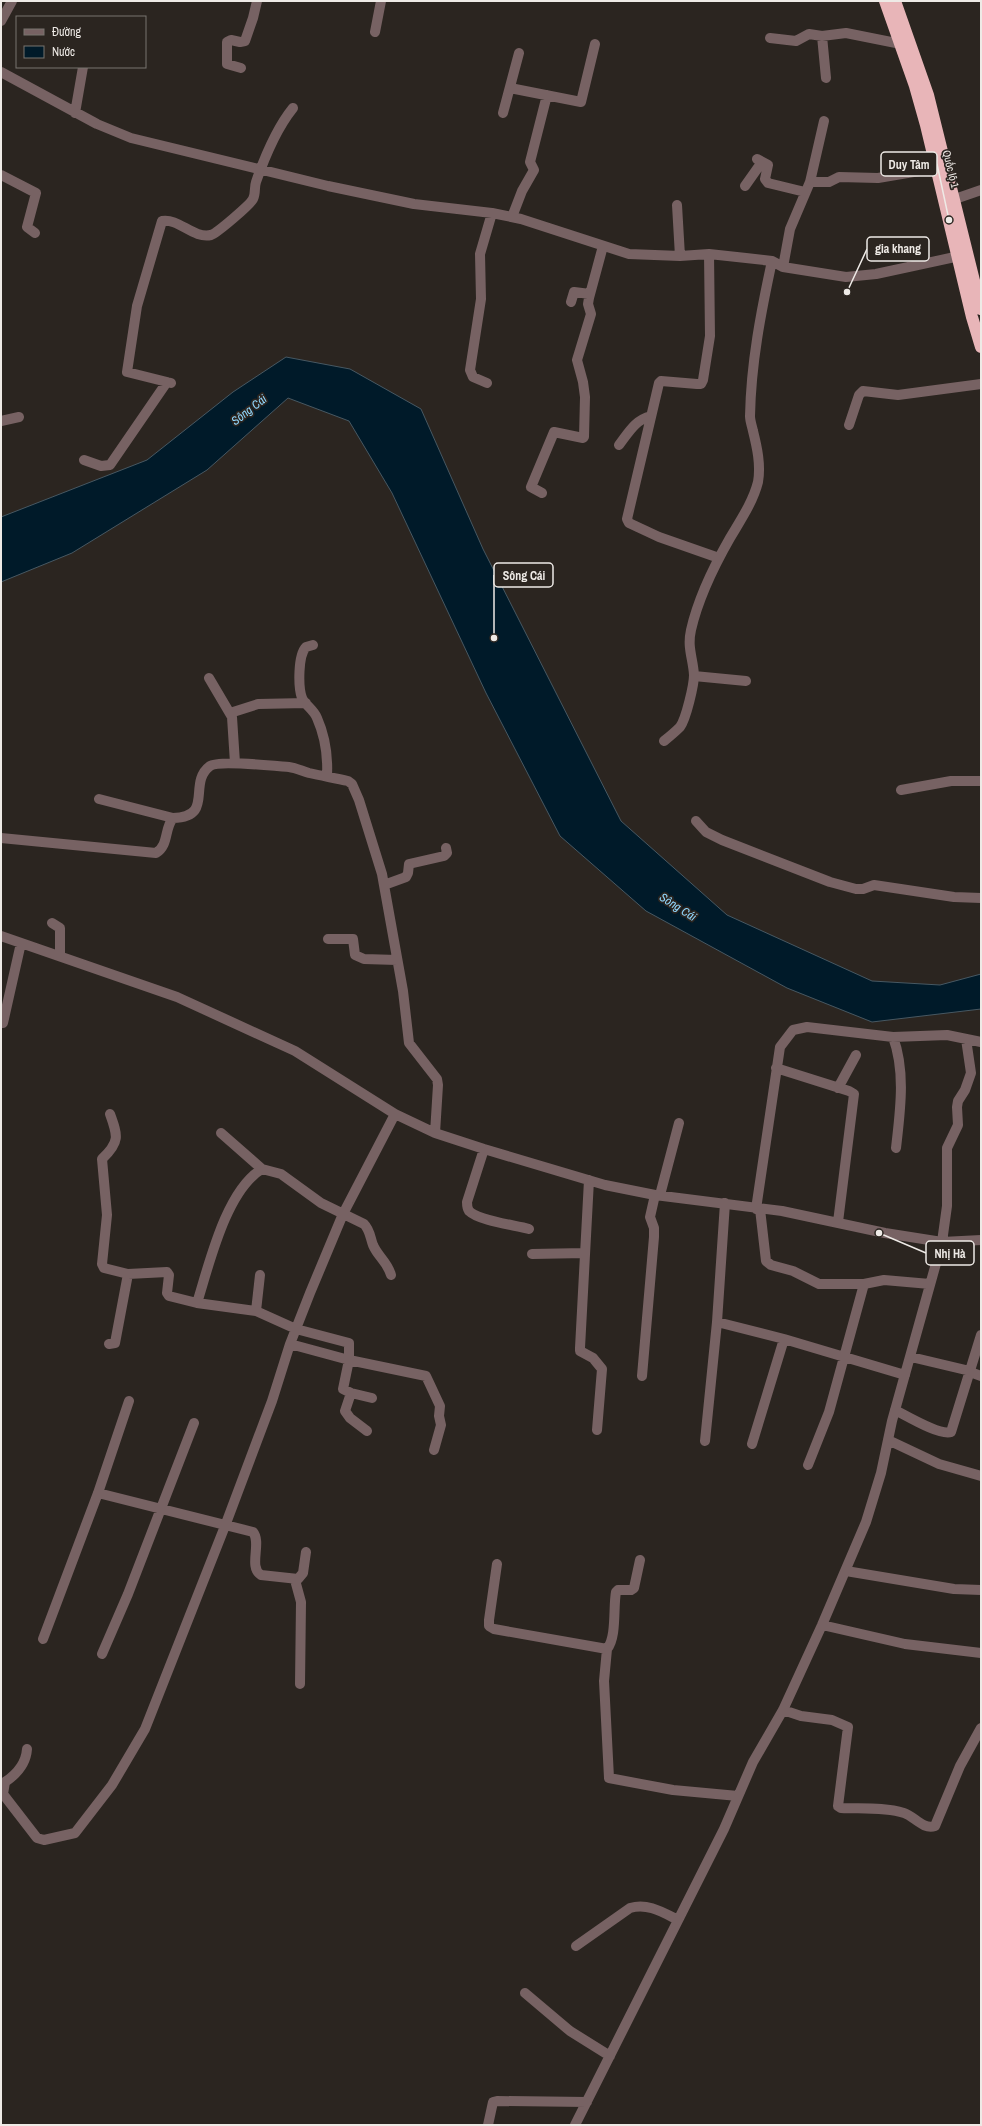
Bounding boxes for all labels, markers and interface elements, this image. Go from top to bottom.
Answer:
legend [16,16,146,68]
text: Đường [52,24,82,40]
text: Nước [52,44,75,60]
street label: Quốc lộ 1 [940,149,962,189]
callout: Duy Tâm [881,152,937,176]
text: Duy Tâm [889,157,930,173]
callout: gia khang [867,237,929,261]
text: gia khang [875,241,921,257]
water label: Sông Cái [228,391,270,429]
callout: Sông Cái [494,563,553,587]
text: Sông Cái [503,568,546,584]
water label: Sông Cái [656,889,700,925]
callout: Nhị Hà [926,1241,974,1265]
text: Nhị Hà [934,1246,966,1262]

